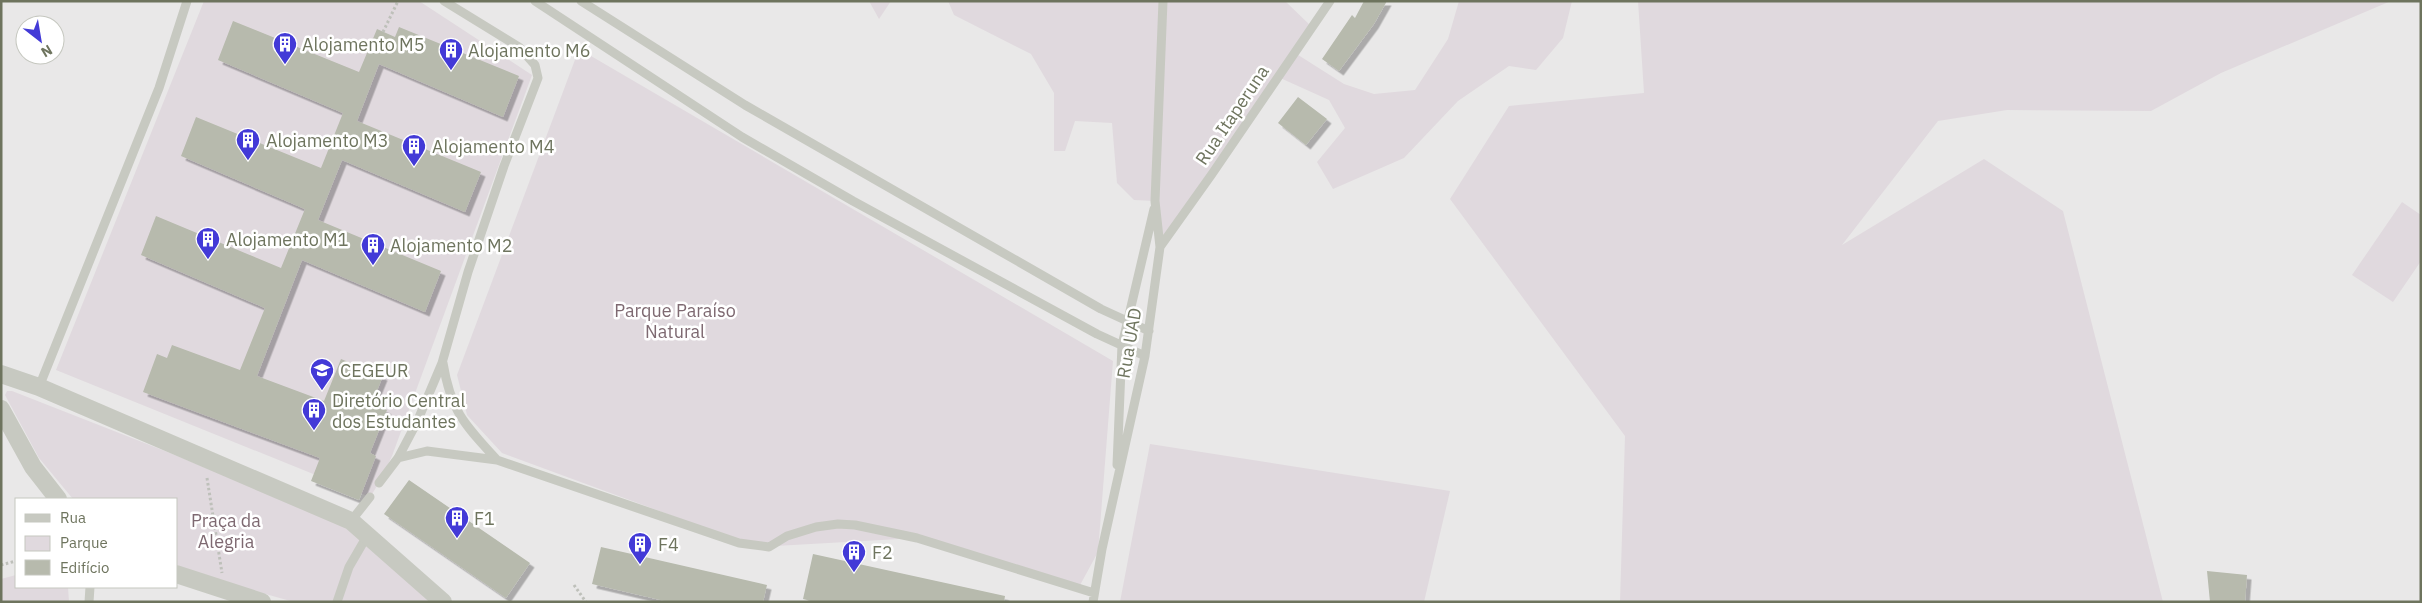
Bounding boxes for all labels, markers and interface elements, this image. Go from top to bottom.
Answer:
north arrow [15,15,65,65]
building icon: Alojamento M5 [272,31,298,65]
place label: Alojamento M5 [302,33,424,56]
building icon: Alojamento M6 [438,37,464,71]
place label: Alojamento M6 [468,39,590,62]
text: N [38,41,56,61]
street label: Rua Itaperuna [1190,60,1274,169]
building icon: Alojamento M3 [235,127,261,161]
place label: Alojamento M3 [266,129,388,152]
building icon: Alojamento M4 [401,133,427,167]
place label: Alojamento M4 [432,135,555,158]
building icon: Alojamento M1 [195,226,221,260]
place label: Alojamento M1 [226,228,348,251]
building icon: Alojamento M2 [360,232,386,266]
place label: Alojamento M2 [390,234,512,257]
park label: Parque Paraíso Natural [614,299,736,343]
street label: Rua UAD [1111,306,1147,380]
school or university icon: CEGEUR [309,357,335,391]
place label: CEGEUR [340,359,408,382]
place label: Diretório Central dos Estudantes [332,389,465,433]
building icon: Diretório Central dos Estudantes [301,397,327,431]
legend [15,498,178,588]
building icon: F1 [444,505,470,539]
place label: F1 [474,507,495,530]
text: Rua [60,508,86,527]
park label: Praça da Alegria [191,509,261,553]
building icon: F4 [627,531,653,565]
text: Parque [60,533,108,552]
place label: F4 [658,533,679,556]
building icon: F2 [841,539,867,573]
place label: F2 [872,541,893,564]
text: Edifício [60,558,109,577]

